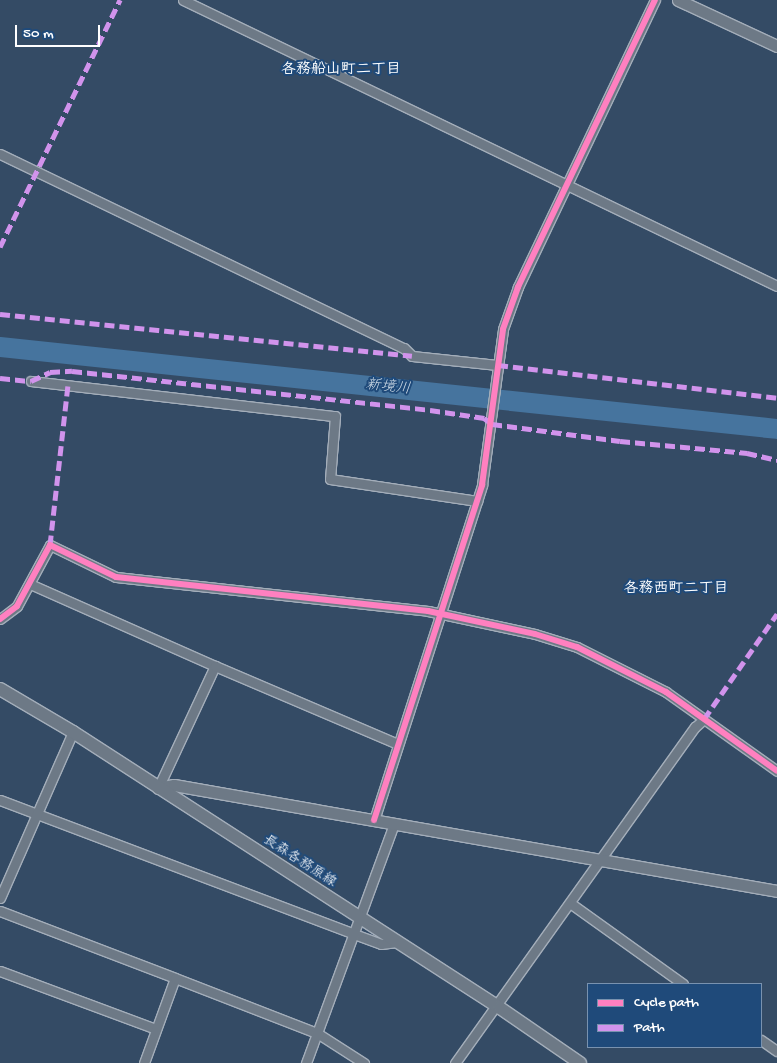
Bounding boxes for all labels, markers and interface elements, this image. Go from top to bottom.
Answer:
scale bar [18,15,102,47]
text: 50 m [23,25,54,43]
district label: 各務船山町二丁目 [281,62,401,80]
water label: 新境川 [365,377,411,399]
district label: 各務西町二丁目 [624,581,728,599]
street label: 長森各務原線 [259,832,339,892]
legend [587,983,762,1048]
text: Cycle path [634,994,699,1012]
text: Path [634,1019,665,1037]

